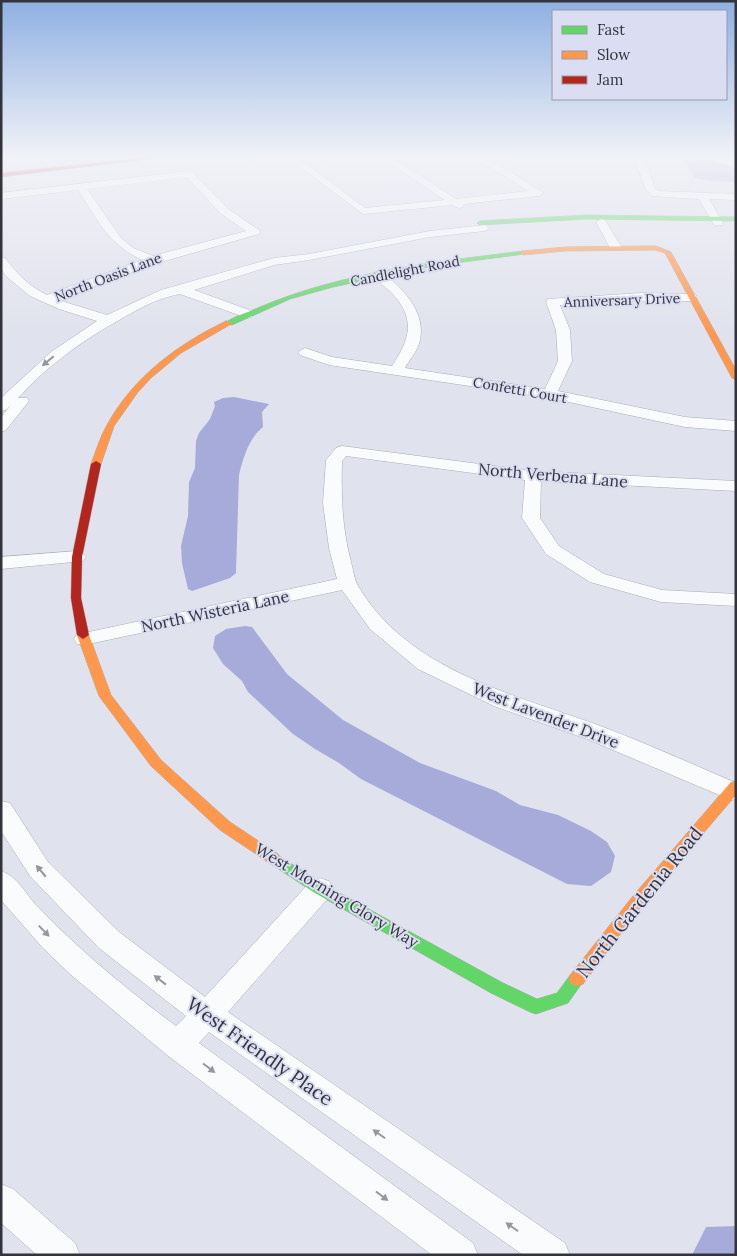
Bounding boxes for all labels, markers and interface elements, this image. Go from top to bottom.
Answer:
legend [552,10,727,100]
text: Fast [597,20,625,39]
text: Slow [597,45,630,64]
text: Jam [596,70,624,89]
street label: North Oasis Lane [52,248,164,306]
street label: Candlelight Road [349,252,461,290]
street label: Anniversary Drive [562,289,681,311]
one-way arrow [42,356,55,367]
street label: Confetti Court [472,373,569,407]
street label: North Verbena Lane [477,458,629,492]
street label: North Wisteria Lane [139,585,291,636]
street label: West Lavender Drive [470,678,622,752]
street label: North Gardenia Road [571,822,707,982]
street label: West Morning Glory Way [252,838,423,952]
one-way arrow [35,864,46,877]
one-way arrow [38,925,50,937]
one-way arrow [154,975,167,986]
street label: West Friendly Place [182,991,338,1111]
one-way arrow [202,1063,215,1074]
one-way arrow [372,1129,386,1139]
one-way arrow [375,1191,389,1201]
one-way arrow [506,1222,519,1232]

